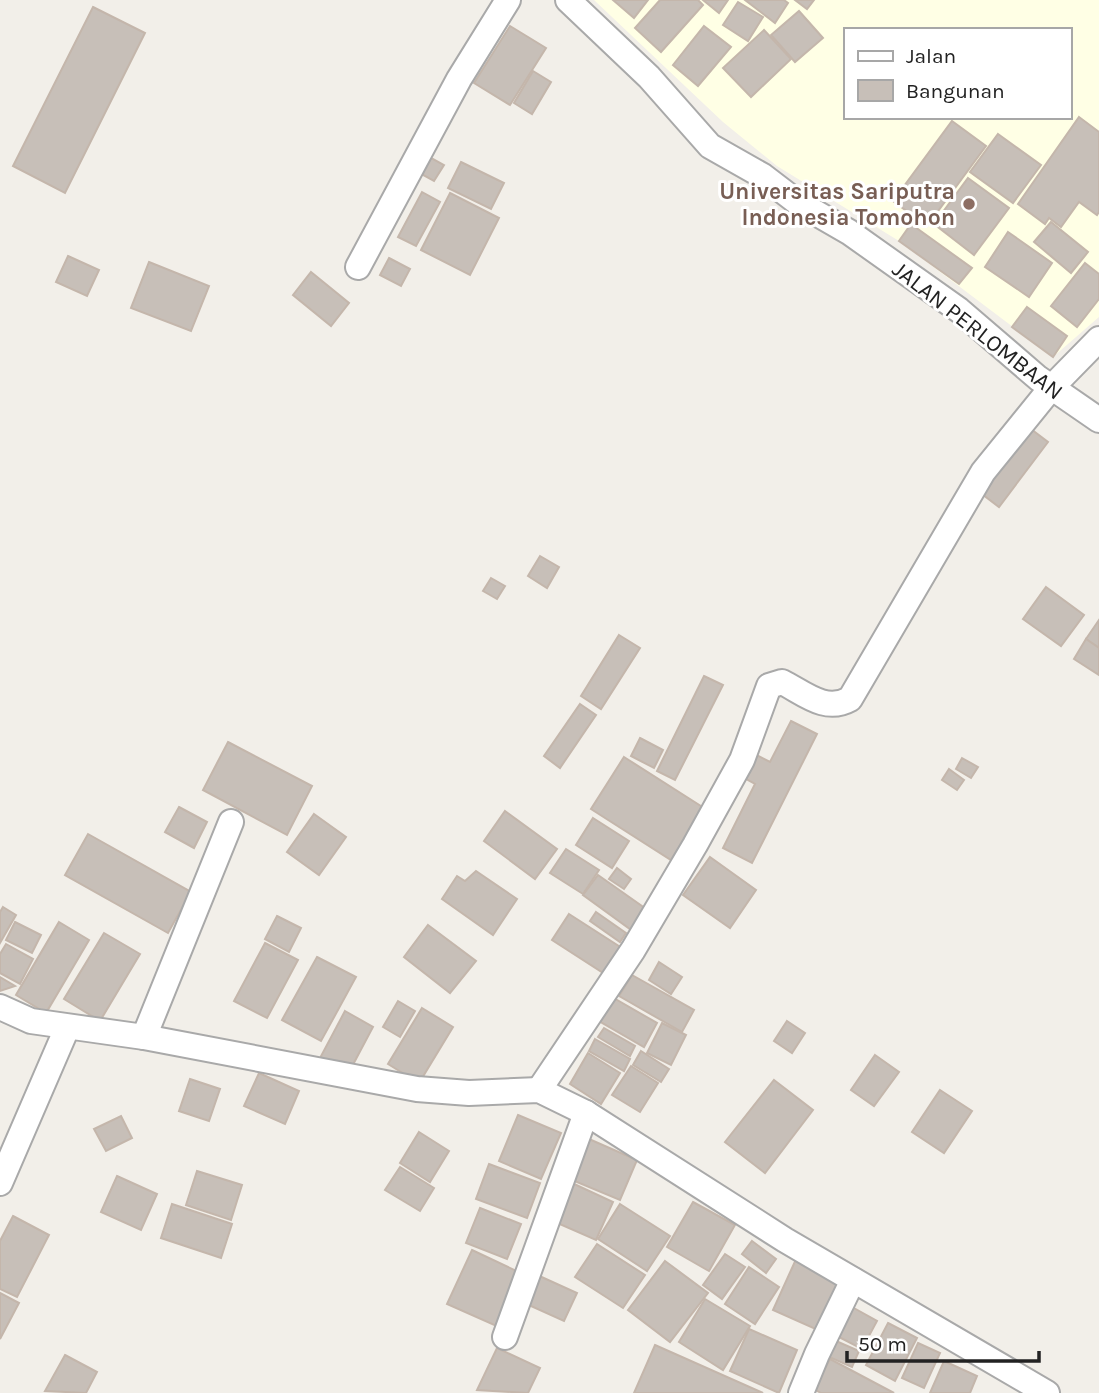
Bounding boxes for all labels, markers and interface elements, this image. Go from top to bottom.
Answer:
legend [844,28,1071,119]
text: Jalan [906,44,956,68]
text: Bangunan [906,79,1005,103]
place label: Universitas Sariputra Indonesia Tomohon [719,178,955,231]
marker: Universitas Sariputra Indonesia Tomohon [961,196,977,212]
street label: JALAN PERLOMBAAN [887,255,1068,405]
scale bar [847,1320,1040,1364]
text: 50 m [858,1332,907,1356]

